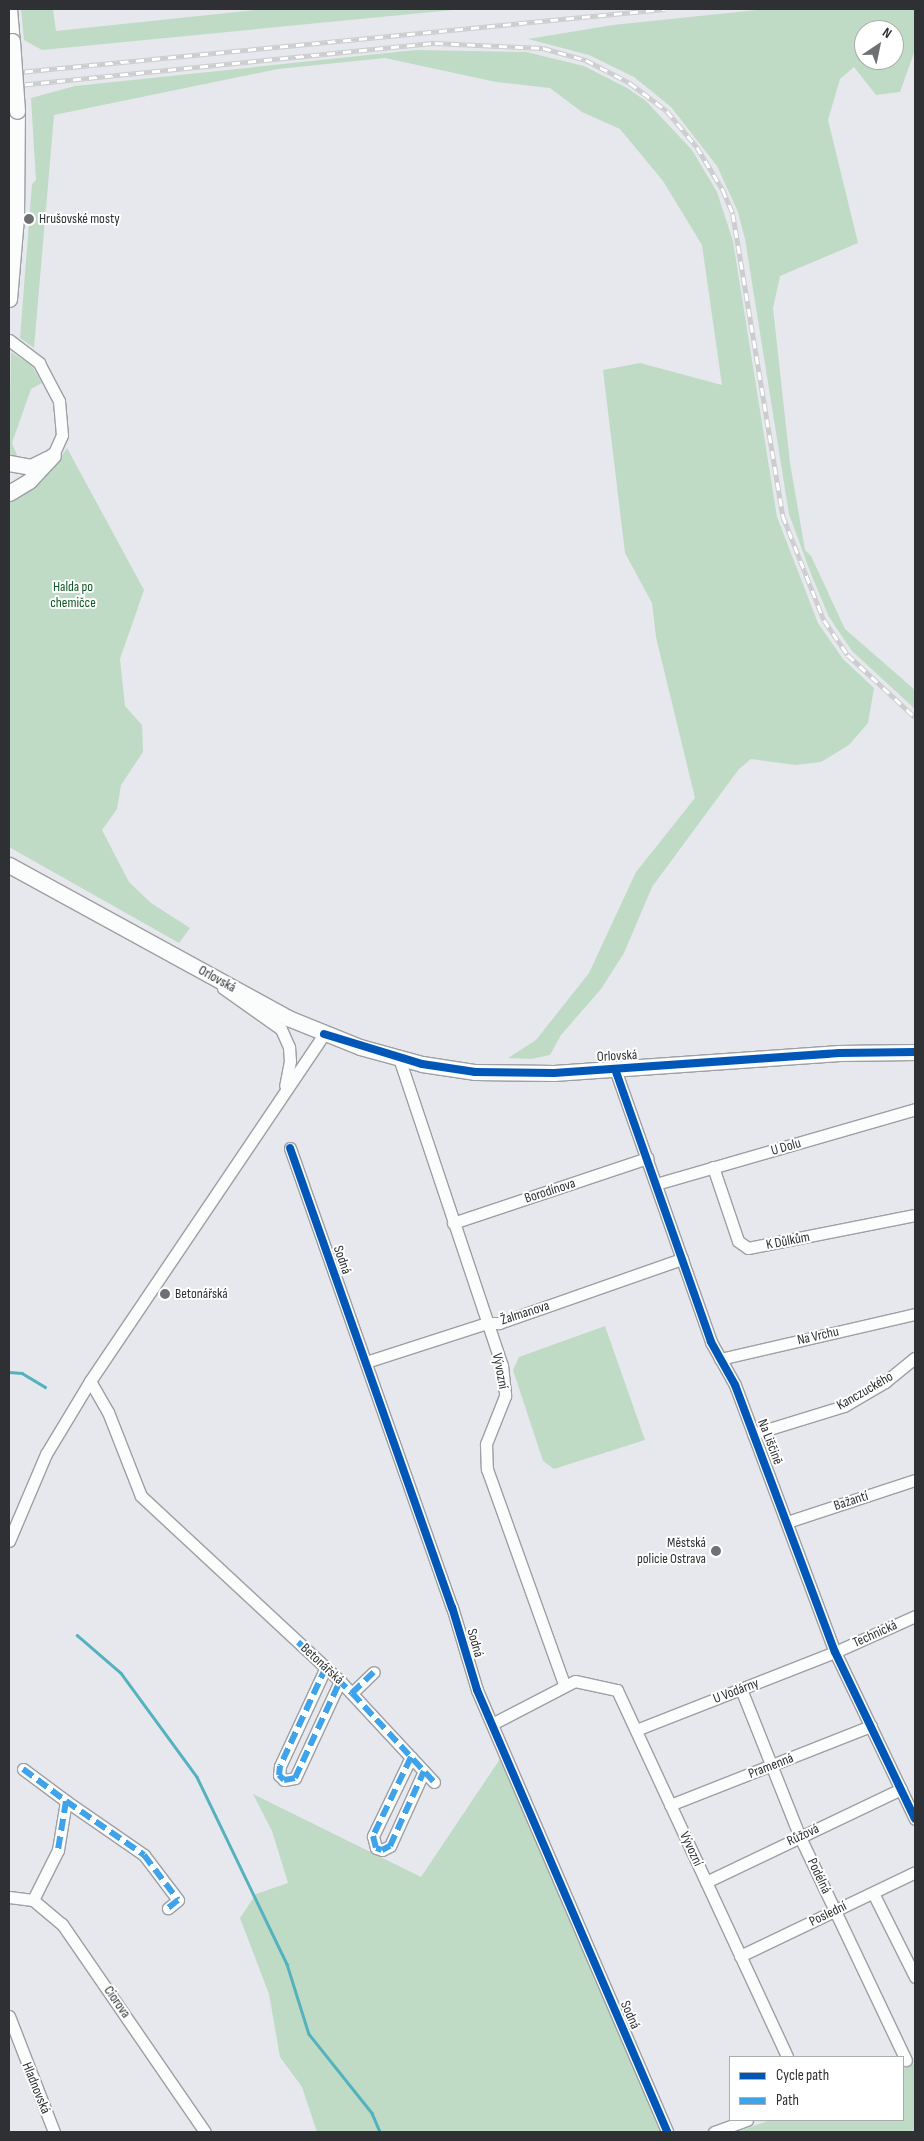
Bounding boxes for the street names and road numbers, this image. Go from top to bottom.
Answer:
street label: Orlovská [195,962,239,996]
street label: Orlovská [596,1047,638,1065]
street label: U Dolu [769,1135,803,1159]
street label: Borodínova [522,1175,578,1207]
street label: K Důlkům [765,1229,811,1253]
street label: Sodná [329,1244,355,1276]
street label: Žalmanova [498,1297,552,1329]
street label: Na Vrchu [796,1323,840,1349]
street label: Vývozní [488,1352,512,1390]
street label: Kanczuckého [834,1368,896,1414]
street label: Na Liščině [754,1417,786,1467]
street label: Bažantí [832,1488,870,1514]
street label: Technická [850,1617,900,1651]
street label: Sodná [463,1627,487,1659]
street label: Betonářská [297,1640,347,1688]
street label: U Vodárny [711,1675,761,1707]
street label: Pramenná [746,1750,796,1782]
street label: Růžová [784,1820,822,1850]
street label: Vývozní [676,1829,706,1869]
street label: Podélná [804,1856,834,1896]
street label: Poslední [807,1898,849,1930]
street label: Ciorova [100,1983,134,2021]
street label: Sodná [616,1998,644,2032]
street label: Hladnovská [18,2060,54,2116]

